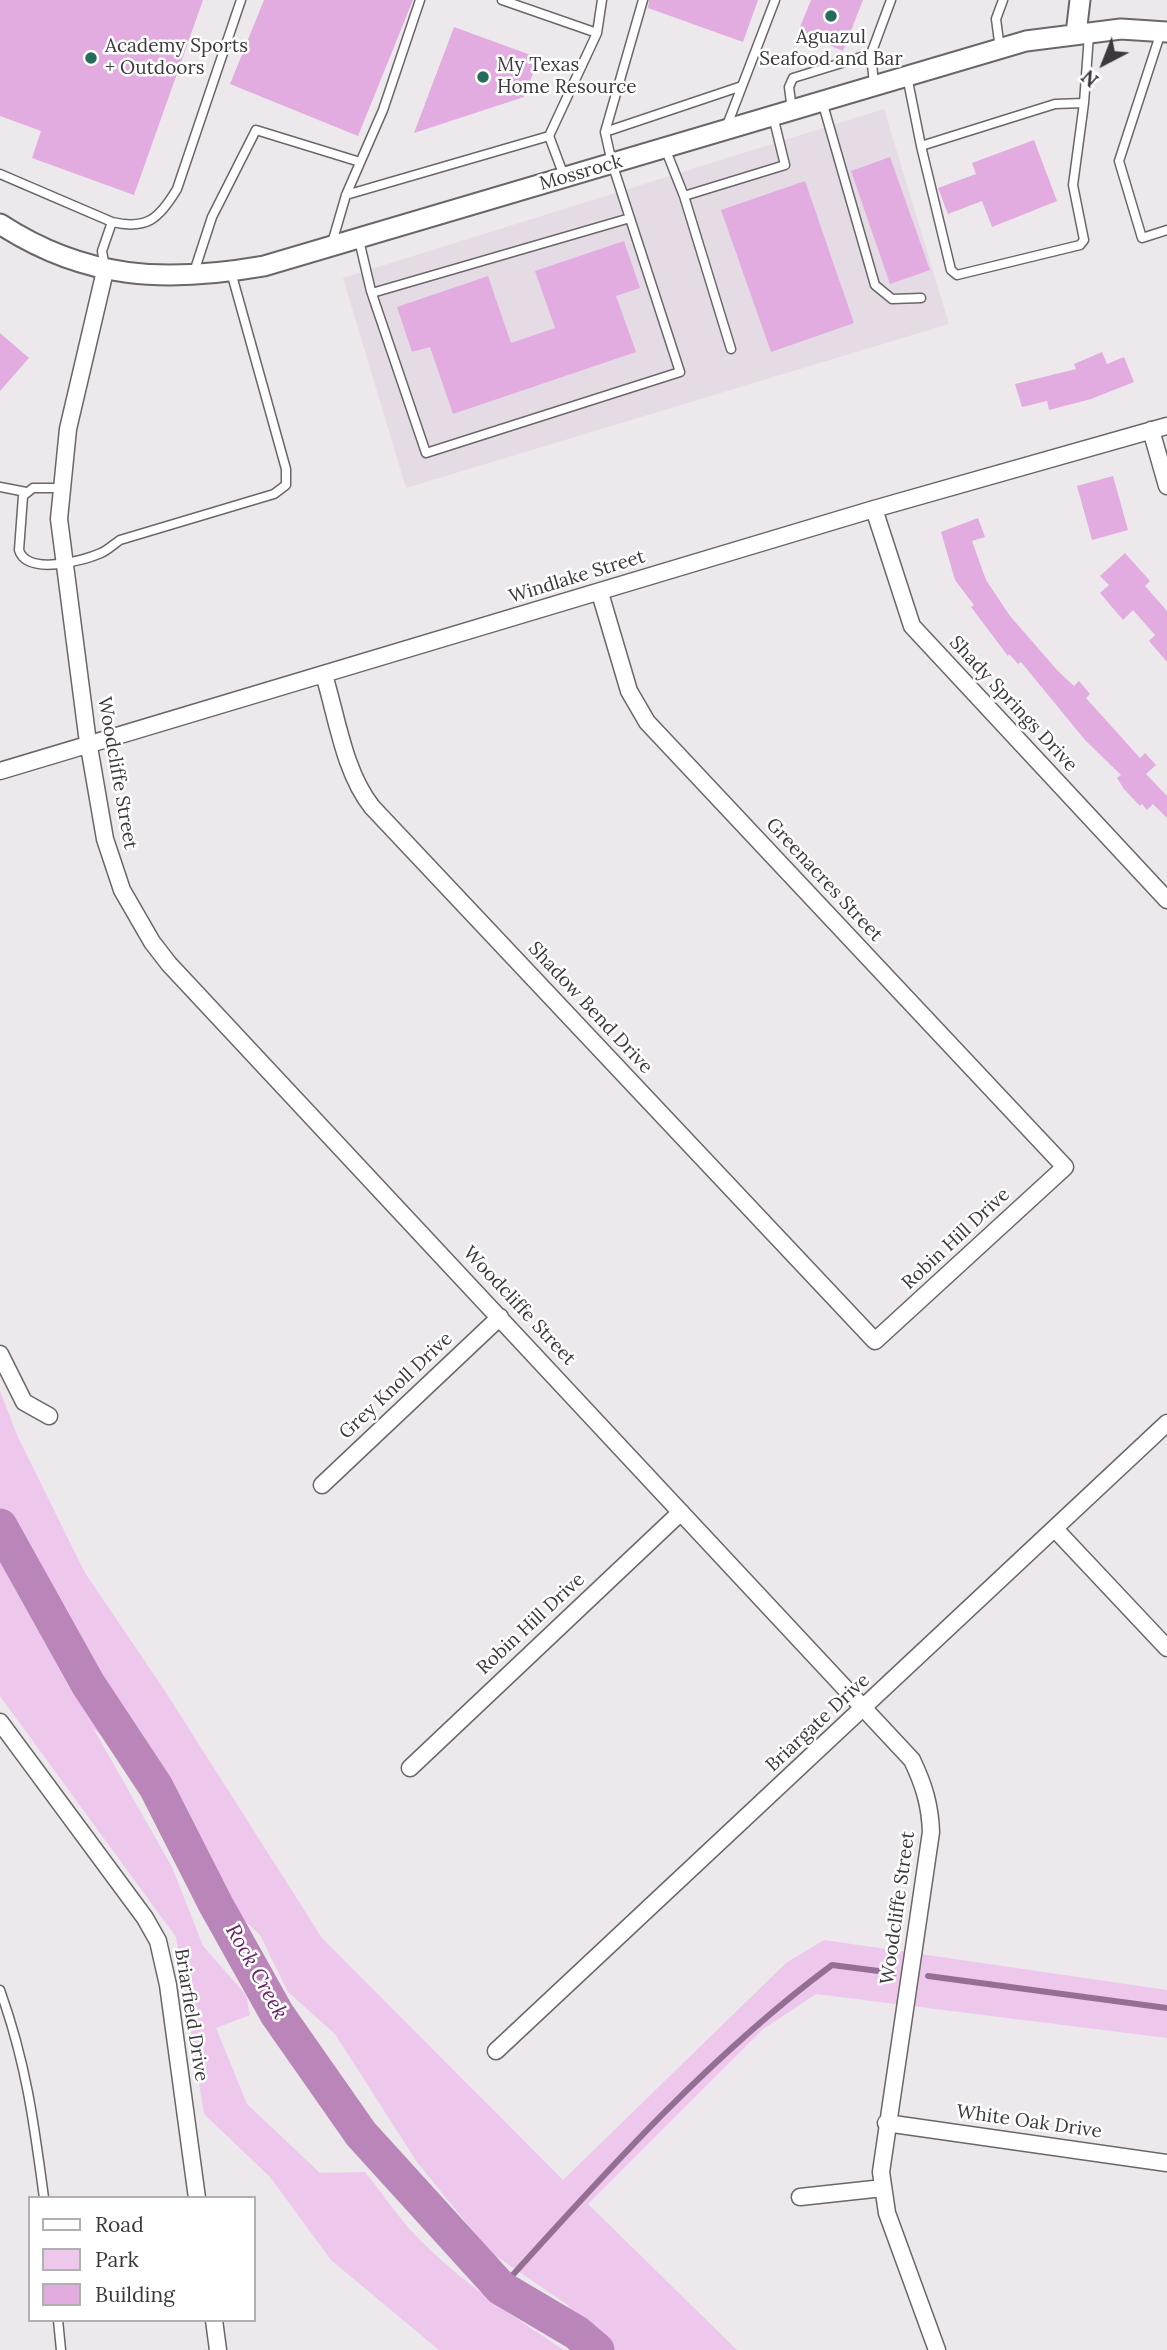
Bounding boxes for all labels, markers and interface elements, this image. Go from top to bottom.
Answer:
marker: Aguazul Seafood and Bar [823,8,839,24]
place label: Aguazul Seafood and Bar [759,27,903,71]
north arrow [1069,28,1139,98]
place label: Academy Sports + Outdoors [105,36,248,80]
marker: Academy Sports + Outdoors [83,50,99,66]
place label: My Texas Home Resource [497,55,637,99]
text: N [1076,65,1103,92]
marker: My Texas Home Resource [475,69,491,85]
street label: Mossrock [537,150,625,196]
street label: Windlake Street [506,545,648,609]
street label: Shady Springs Drive [944,631,1082,777]
street label: Woodcliffe Street [92,695,142,851]
street label: Greenacres Street [761,814,887,946]
street label: Shadow Bend Drive [523,937,657,1079]
street label: Robin Hill Drive [897,1183,1015,1295]
street label: Woodcliffe Street [458,1242,580,1370]
street label: Grey Knoll Drive [335,1328,457,1444]
street label: Robin Hill Drive [472,1568,590,1680]
street label: Briargate Drive [761,1669,875,1777]
street label: Woodcliffe Street [876,1830,920,1986]
water label: Rock Creek [220,1920,292,2024]
street label: Briarfield Drive [169,1947,213,2083]
street label: White Oak Drive [955,2101,1103,2143]
legend [28,2196,256,2322]
text: Road [95,2211,144,2238]
text: Park [95,2246,139,2273]
text: Building [95,2281,175,2308]

